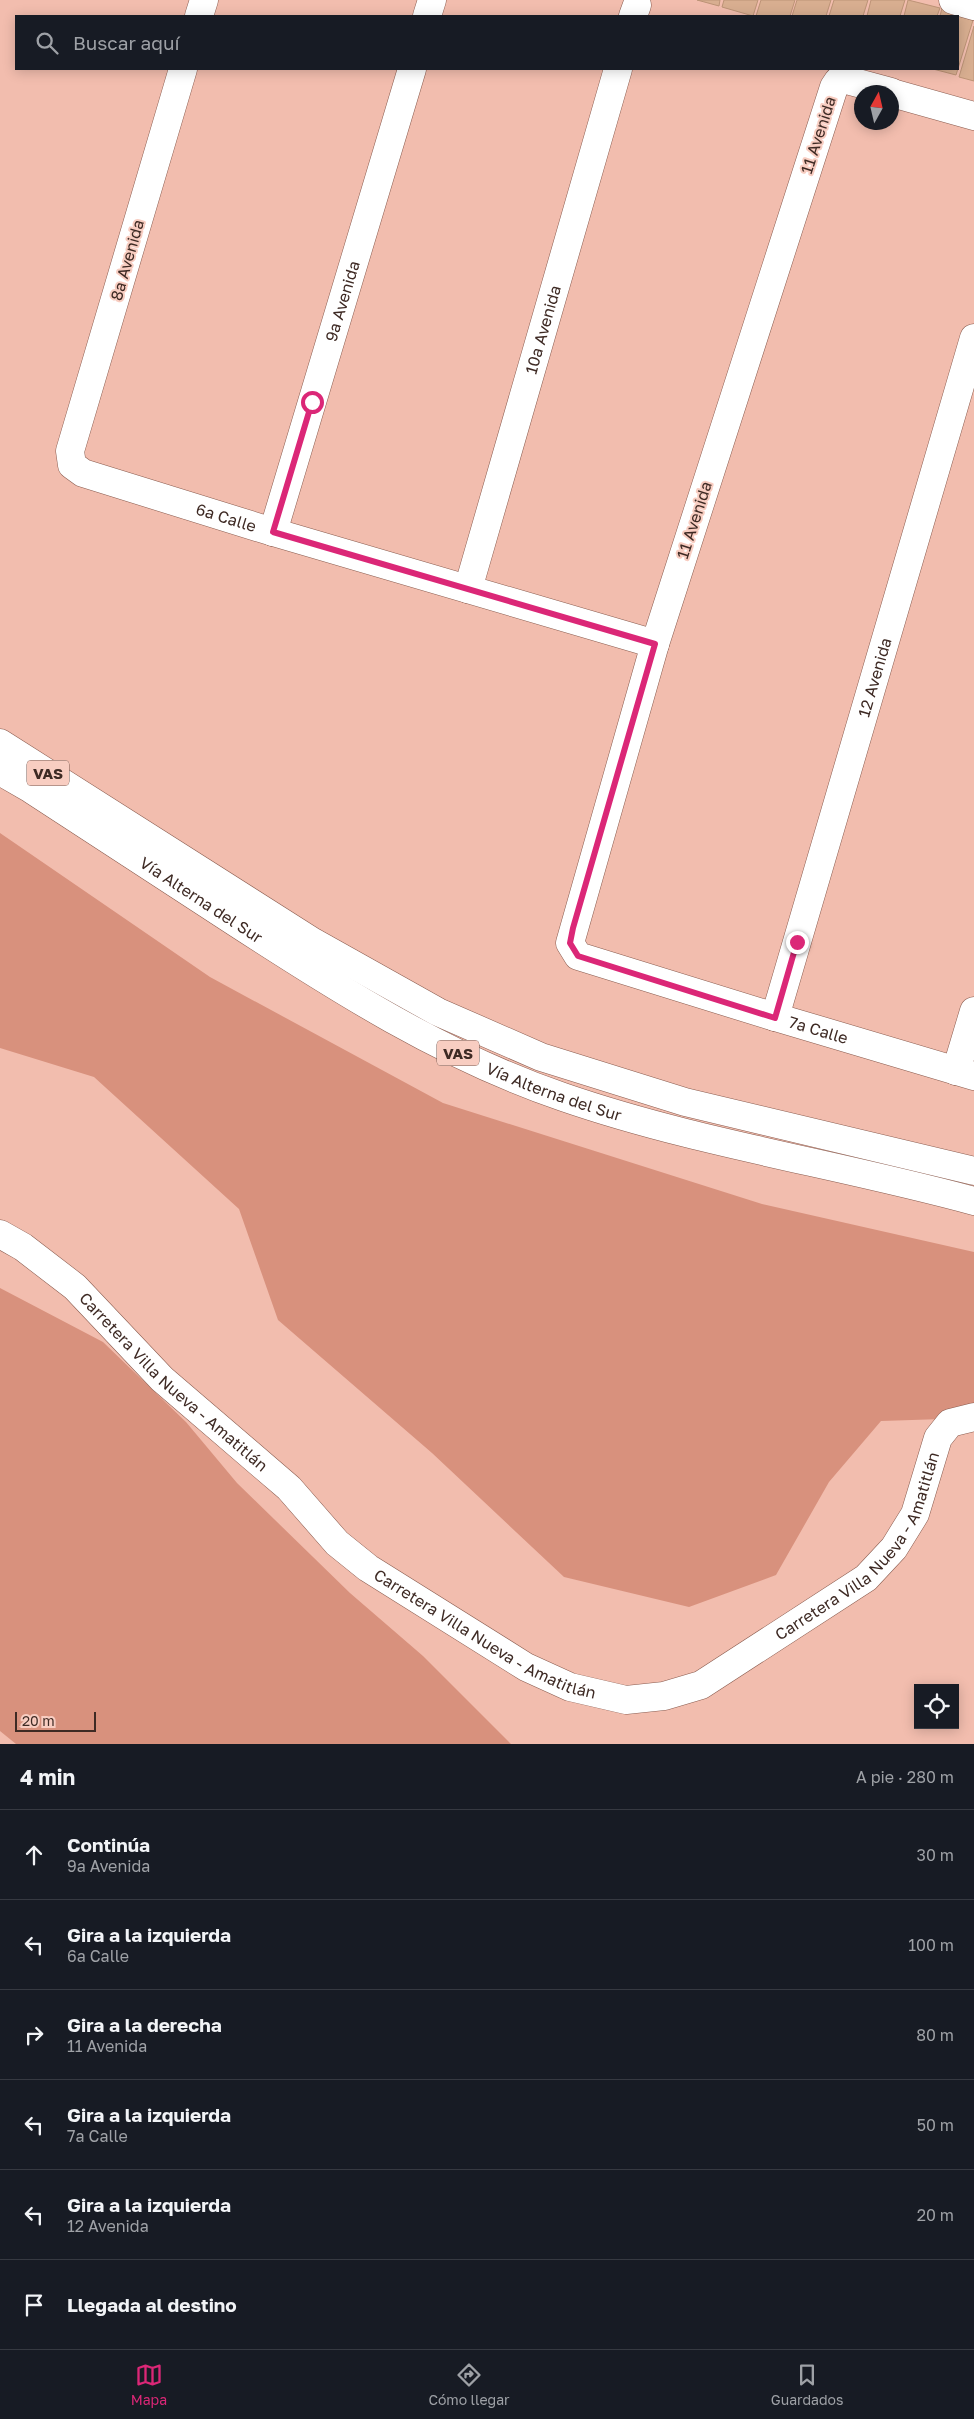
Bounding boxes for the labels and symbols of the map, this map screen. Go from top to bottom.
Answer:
north arrow [854,85,899,130]
street label: 11 Avenida [796,94,840,176]
street label: 8a Avenida [106,217,148,303]
street label: 9a Avenida [321,258,364,344]
street label: 10a Avenida [521,283,565,376]
route start [301,391,324,414]
street label: 11 Avenida [672,479,716,561]
street label: 6a Calle [194,499,259,536]
street label: 12 Avenida [853,635,896,719]
road number: VAS [27,760,69,786]
street label: Vía Alterna del Sur [136,852,266,947]
route end [786,931,809,954]
street label: 7a Calle [786,1012,850,1048]
road number: VAS [437,1040,479,1066]
street label: Vía Alterna del Sur [483,1058,624,1125]
street label: Carretera Villa Nueva - Amatitlán [75,1288,272,1475]
street label: Carretera Villa Nueva - Amatitlán [771,1449,943,1644]
street label: Carretera Villa Nueva - Amatitlán [370,1564,598,1703]
scale bar [15,1709,96,1732]

